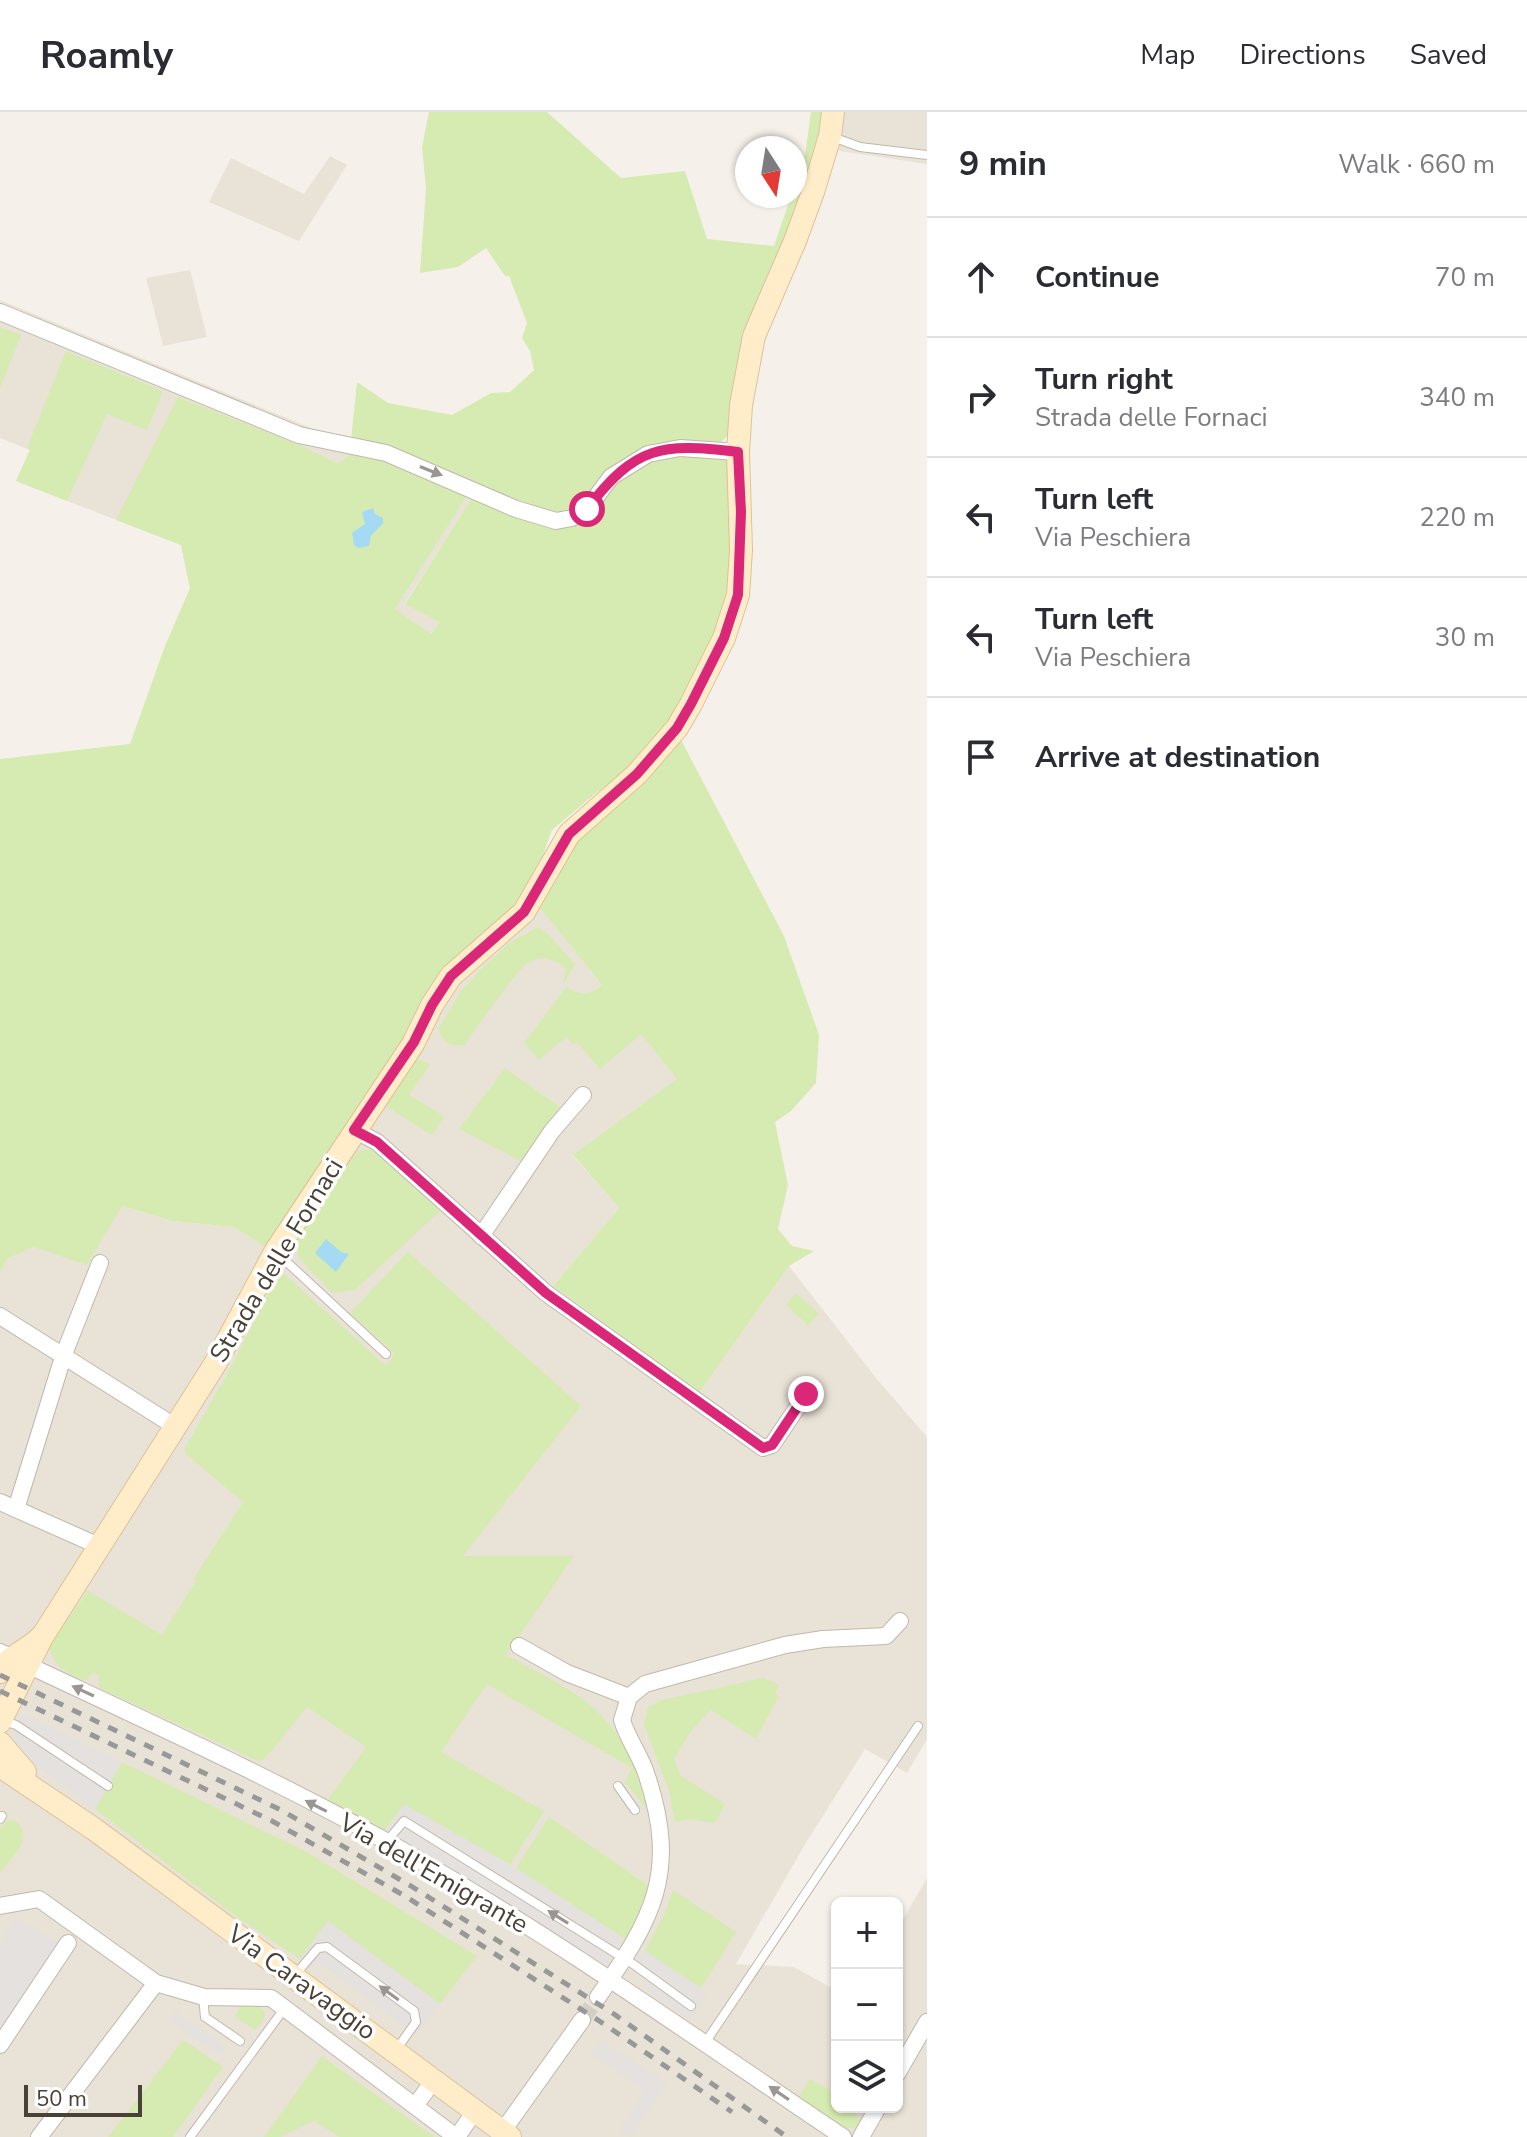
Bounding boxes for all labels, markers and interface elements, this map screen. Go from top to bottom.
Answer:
text: Roamly [40,30,173,81]
text: Map [1140,36,1195,74]
text: Directions [1239,36,1366,74]
text: Saved [1410,36,1487,74]
north arrow [735,136,807,208]
text: 9 min [959,141,1047,187]
text: Walk · 660 m [1338,147,1495,182]
icon: ahead [959,255,1003,299]
text: Continue [1035,257,1160,298]
text: 70 m [1435,260,1495,295]
text: Turn right [1035,359,1173,400]
icon: right [959,375,1003,419]
text: 340 m [1419,380,1495,415]
text: Strada delle Fornaci [1035,400,1268,435]
one-way arrow [419,465,443,478]
text: Turn left [1035,479,1153,520]
route start [569,491,605,527]
icon: left [959,495,1003,539]
text: 220 m [1419,500,1495,535]
text: Via Peschiera [1035,520,1191,555]
text: Turn left [1035,599,1153,640]
icon: left [959,615,1003,659]
text: 30 m [1435,620,1495,655]
text: Via Peschiera [1035,640,1191,675]
icon: arrive [959,735,1003,779]
text: Arrive at destination [1035,737,1320,778]
street label: Strada delle Fornaci [202,1152,351,1369]
route end [788,1376,824,1412]
one-way arrow [72,1684,95,1698]
one-way arrow [305,1800,328,1813]
street label: Via dell'Emigrante [332,1805,535,1942]
map controls [831,1897,903,2113]
button: + [831,1897,903,1969]
one-way arrow [547,1909,568,1924]
street label: Via Caravaggio [219,1916,383,2048]
button: − [831,1969,903,2041]
one-way arrow [379,1985,400,2001]
button: layers [831,2041,903,2113]
scale bar [24,2081,142,2117]
text: 50 m [36,2084,87,2114]
one-way arrow [768,2086,789,2101]

